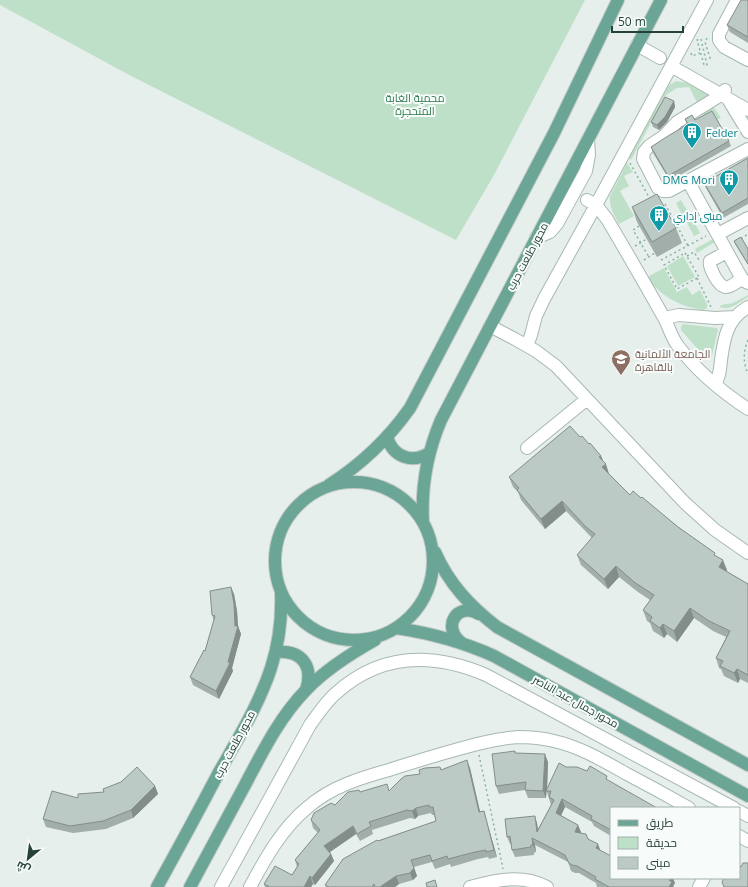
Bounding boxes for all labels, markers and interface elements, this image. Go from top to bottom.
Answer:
scale bar [612,8,683,34]
text: 50 m [618,13,646,30]
park label: محمية الغابة المتحجرة [385,90,445,118]
building icon: Felder [681,121,703,149]
place label: Felder [706,125,739,140]
building icon: DMG Mori [718,168,740,196]
place label: DMG Mori [662,172,715,187]
building icon: مبنى إداري [648,204,670,232]
place label: مبنى إداري [673,208,722,225]
street label: محور طلعت حرب [503,220,551,292]
place label: الجامعة الألمانية بالقاهرة [635,346,710,374]
school or university icon: الجامعة الألمانية بالقاهرة [610,348,632,376]
street label: محور جمال عبد الناصر [530,671,621,731]
street label: محور طلعت حرب [210,708,258,780]
legend [610,807,740,879]
text: طريق [646,814,674,831]
text: حديقة [646,834,677,851]
north arrow [8,839,48,879]
text: مبنى [646,854,671,871]
text: ش [13,858,33,878]

